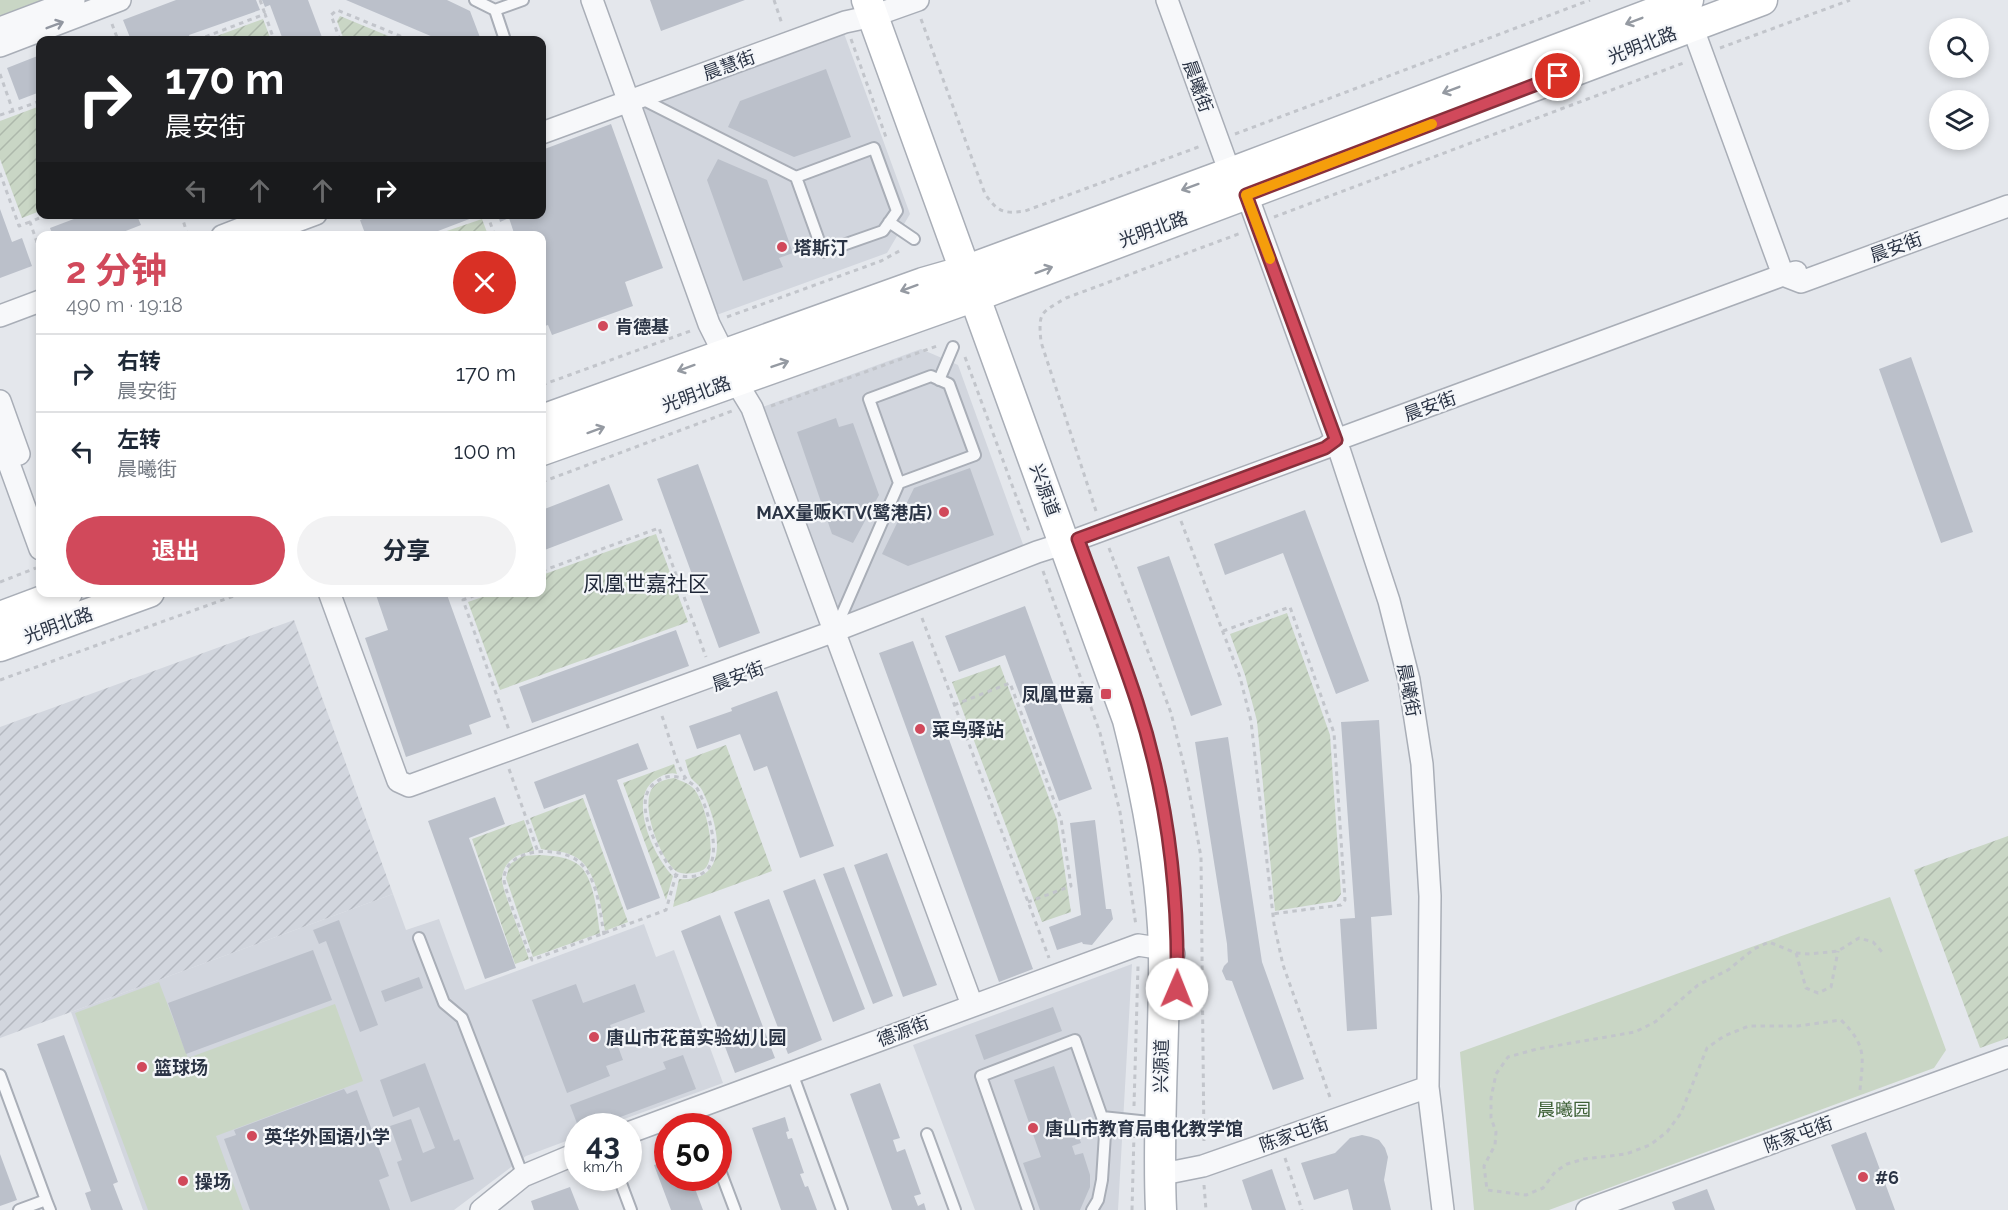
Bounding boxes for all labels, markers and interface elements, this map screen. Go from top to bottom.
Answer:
one-way arrow [1625,16,1643,27]
map controls [1929,18,1989,150]
button: search [1929,18,1989,78]
one-way arrow [45,19,63,30]
street label: 光明北路 [1605,22,1679,68]
street label: 晨慧街 [700,46,758,84]
pin [1532,50,1583,101]
text: 170 m [165,55,284,104]
street label: 晨曦街 [1179,57,1217,115]
icon: arrive [1541,59,1574,92]
icon: right [66,60,144,138]
one-way arrow [1442,85,1461,96]
button: layers [1929,90,1989,150]
text: 晨安街 [165,111,246,142]
icon: left [180,174,213,207]
icon: ahead [243,174,276,207]
icon: ahead [306,174,339,207]
icon: right [369,174,402,207]
one-way arrow [1181,183,1200,194]
street label: 光明北路 [1116,207,1190,251]
street label: 晨安街 [1867,228,1925,266]
place label: 塔斯汀 [794,237,848,258]
marker: 塔斯汀 [775,240,789,254]
text: 2 分钟 [66,249,167,291]
button: close [453,251,516,314]
one-way arrow [1034,264,1053,275]
one-way arrow [900,284,919,295]
text: 490 m · 19:18 [66,293,183,317]
place label: 肯德基 [615,316,669,337]
marker: 肯德基 [596,319,610,333]
text: 右转 [117,348,161,374]
icon: right [66,357,99,390]
one-way arrow [770,358,789,369]
text: 170 m [456,360,516,386]
one-way arrow [677,364,696,375]
street label: 光明北路 [659,372,733,416]
text: 晨安街 [117,379,177,403]
street label: 晨安街 [1401,387,1459,425]
one-way arrow [587,424,605,435]
text: 左转 [117,426,161,452]
icon: left [66,435,99,468]
text: 100 m [454,438,516,464]
text: 晨曦街 [117,457,177,481]
street label: 兴源道 [1026,461,1064,519]
place label: MAX量贩KTV(鹭港店) [756,502,932,523]
marker: MAX量贩KTV(鹭港店) [937,505,951,519]
button: 退出 [66,516,285,585]
button: 分享 [297,516,516,585]
district label: 凤凰世嘉社区 [583,571,709,596]
street label: 光明北路 [21,603,95,647]
street label: 晨安街 [709,657,767,695]
street label: 晨曦街 [1394,661,1424,719]
place label: 凤凰世嘉 [1022,684,1094,705]
marker: 凤凰世嘉 [1099,687,1113,701]
place label: 菜鸟驿站 [932,719,1004,740]
marker: 菜鸟驿站 [913,722,927,736]
position arrow [1145,957,1209,1021]
street label: 德源街 [874,1012,932,1050]
place label: 唐山市花苗实验幼儿园 [606,1027,786,1048]
marker: 唐山市花苗实验幼儿园 [587,1030,601,1044]
street label: 兴源道 [1150,1039,1172,1093]
place label: 篮球场 [154,1057,208,1078]
marker: 篮球场 [135,1060,149,1074]
park label: 晨曦园 [1537,1099,1591,1120]
street label: 陈家屯街 [1257,1112,1331,1156]
street label: 陈家屯街 [1761,1112,1835,1156]
speed limit sign: 50 [654,1113,732,1191]
place label: 唐山市教育局电化教学馆 [1045,1118,1243,1139]
marker: 唐山市教育局电化教学馆 [1026,1121,1040,1135]
place label: 英华外国语小学 [264,1126,390,1147]
text: 43 [586,1127,620,1162]
marker: 英华外国语小学 [245,1129,259,1143]
text: km/h [583,1158,623,1176]
place label: #6 [1875,1167,1899,1188]
marker: #6 [1856,1170,1870,1184]
place label: 操场 [195,1171,231,1192]
marker: 操场 [176,1174,190,1188]

